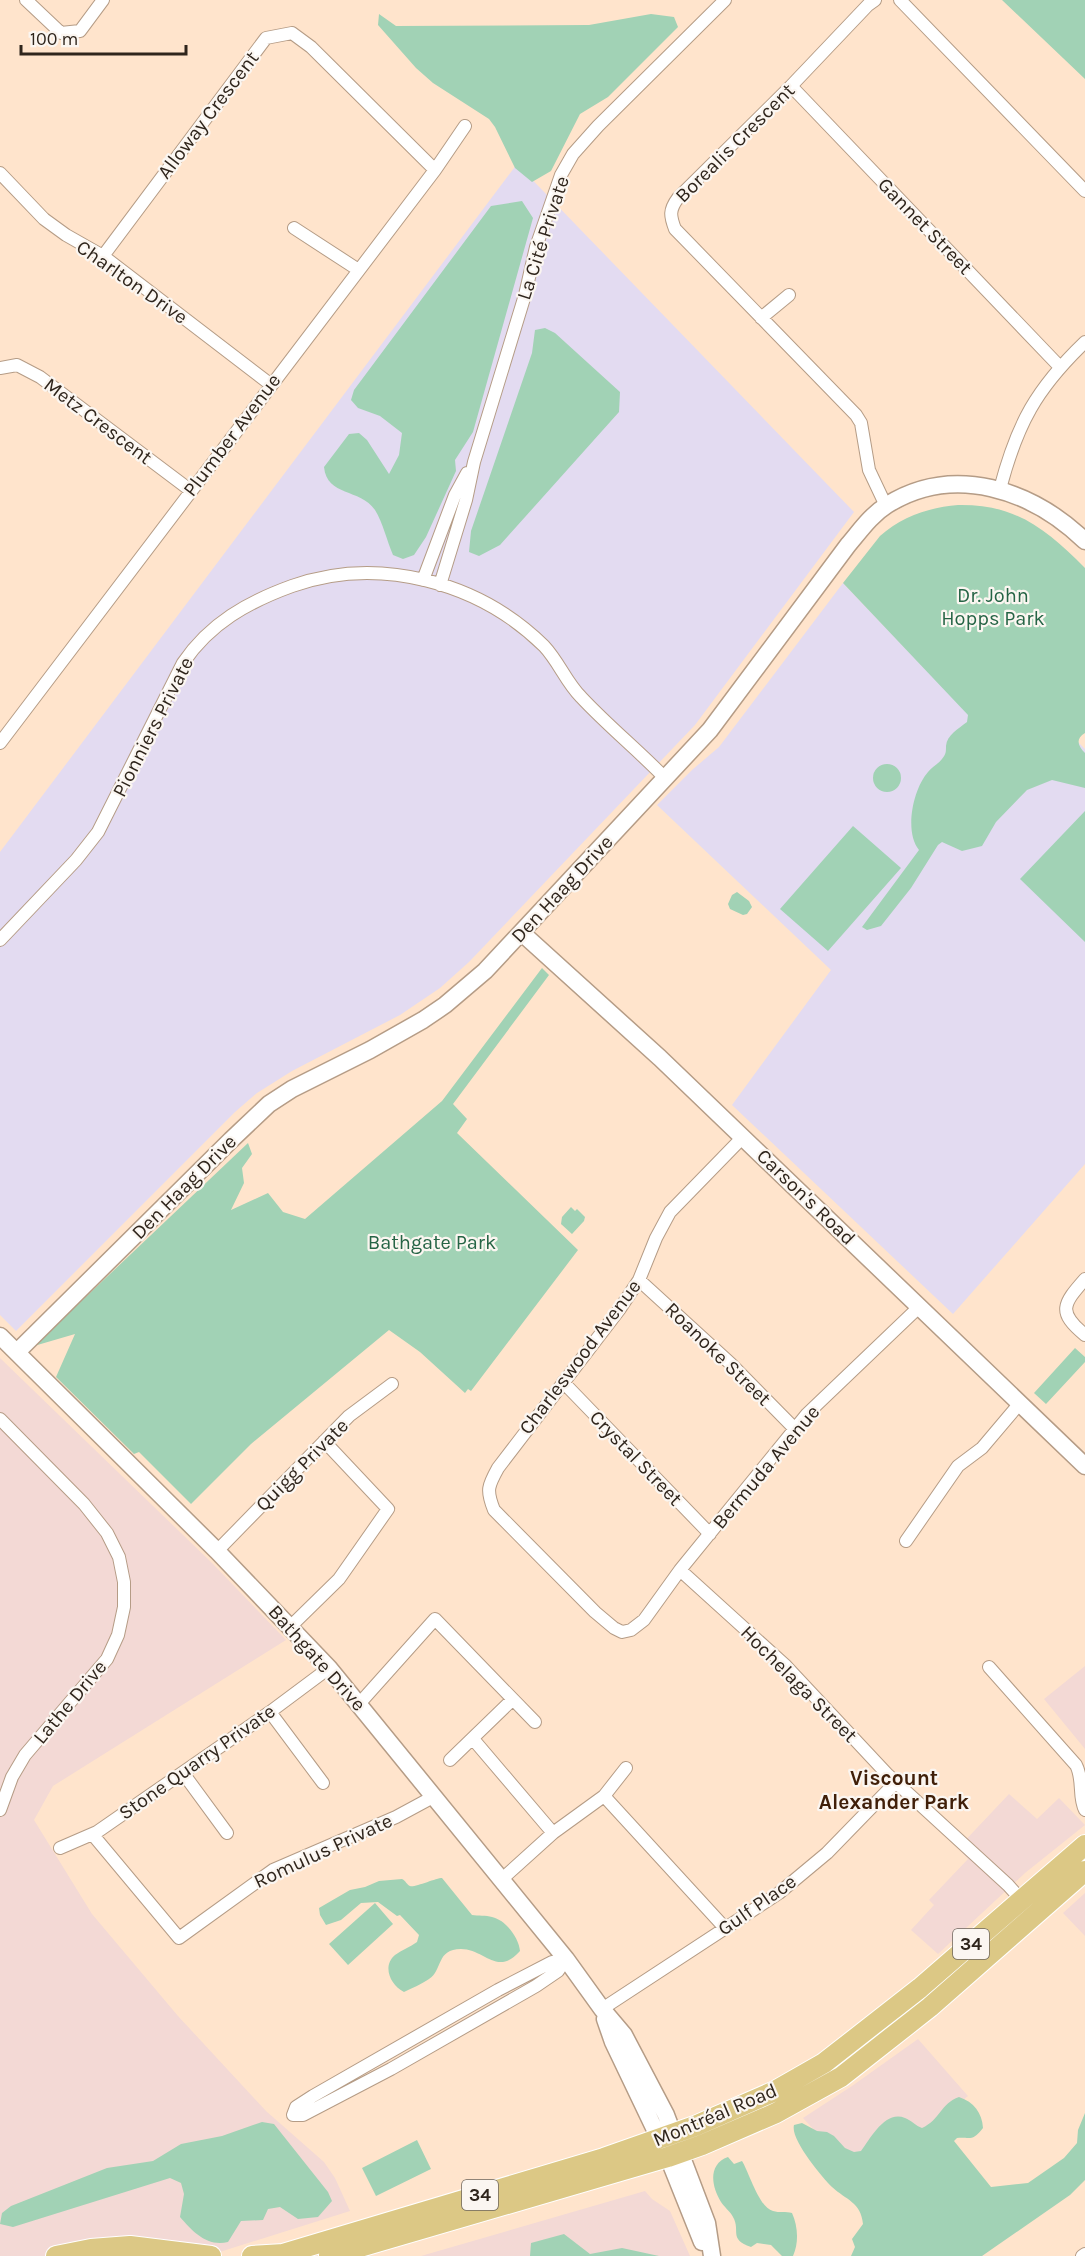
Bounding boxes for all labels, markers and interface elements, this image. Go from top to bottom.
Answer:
scale bar [21,18,186,56]
text: 100 m [30,28,78,50]
street label: Alloway Crescent [153,46,264,183]
street label: Borealis Crescent [671,78,800,207]
street label: La Cité Private [512,173,574,303]
street label: Gannet Street [873,173,977,279]
street label: Charlton Drive [72,235,192,329]
street label: Plumber Avenue [178,369,286,501]
street label: Metz Crescent [39,373,157,469]
park label: Dr. John Hopps Park [941,584,1045,630]
street label: Pionniers Private [108,653,198,801]
street label: Den Haag Drive [506,831,618,947]
street label: Den Haag Drive [127,1130,241,1244]
street label: Carson's Road [752,1144,860,1250]
park label: Bathgate Park [368,1231,496,1254]
street label: Charleswood Avenue [514,1275,646,1439]
street label: Roanoke Street [660,1298,776,1411]
street label: Bermuda Avenue [708,1401,824,1533]
street label: Crystal Street [585,1406,687,1511]
street label: Quigg Private [251,1414,353,1516]
street label: Bathgate Drive [263,1600,371,1716]
street label: Hochelaga Street [736,1621,862,1747]
street label: Lathe Drive [29,1656,111,1748]
street label: Stone Quarry Private [114,1699,280,1825]
district label: Viscount Alexander Park [819,1766,970,1814]
street label: Romulus Private [250,1809,396,1893]
street label: Gulf Place [713,1870,801,1940]
road number: 34 [953,1929,989,1959]
street label: Montréal Road [650,2079,780,2151]
road number: 34 [462,2180,498,2210]

